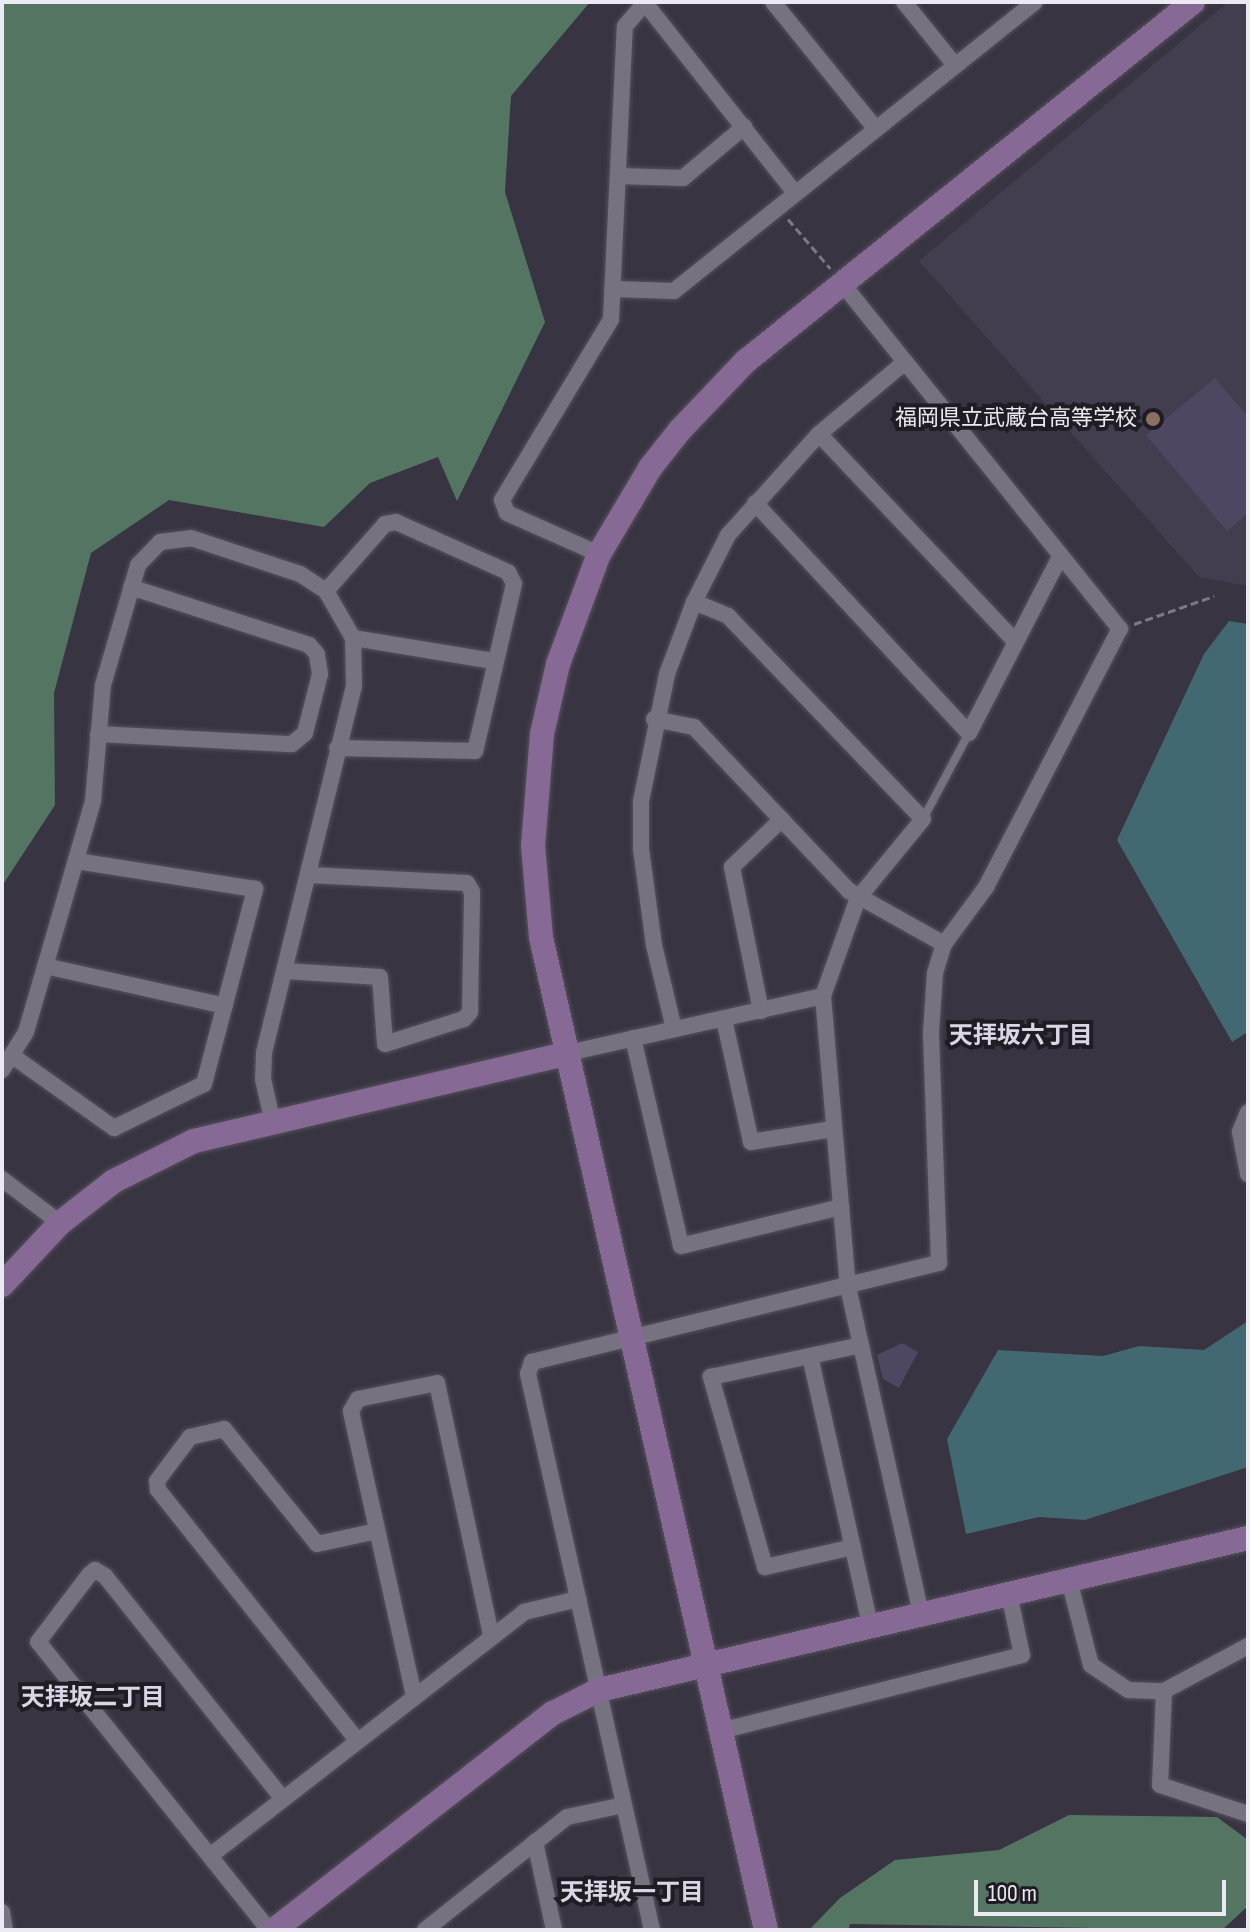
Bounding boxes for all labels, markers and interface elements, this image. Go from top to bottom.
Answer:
place label: 福岡県立武蔵台高等学校 [895,406,1137,432]
marker: 福岡県立武蔵台高等学校 [1144,410,1162,428]
district label: 天拝坂六丁目 [949,1022,1093,1050]
district label: 天拝坂二丁目 [21,1684,165,1712]
scale bar [978,1864,1230,1914]
district label: 天拝坂一丁目 [560,1879,704,1907]
text: 100 m [988,1879,1037,1908]

